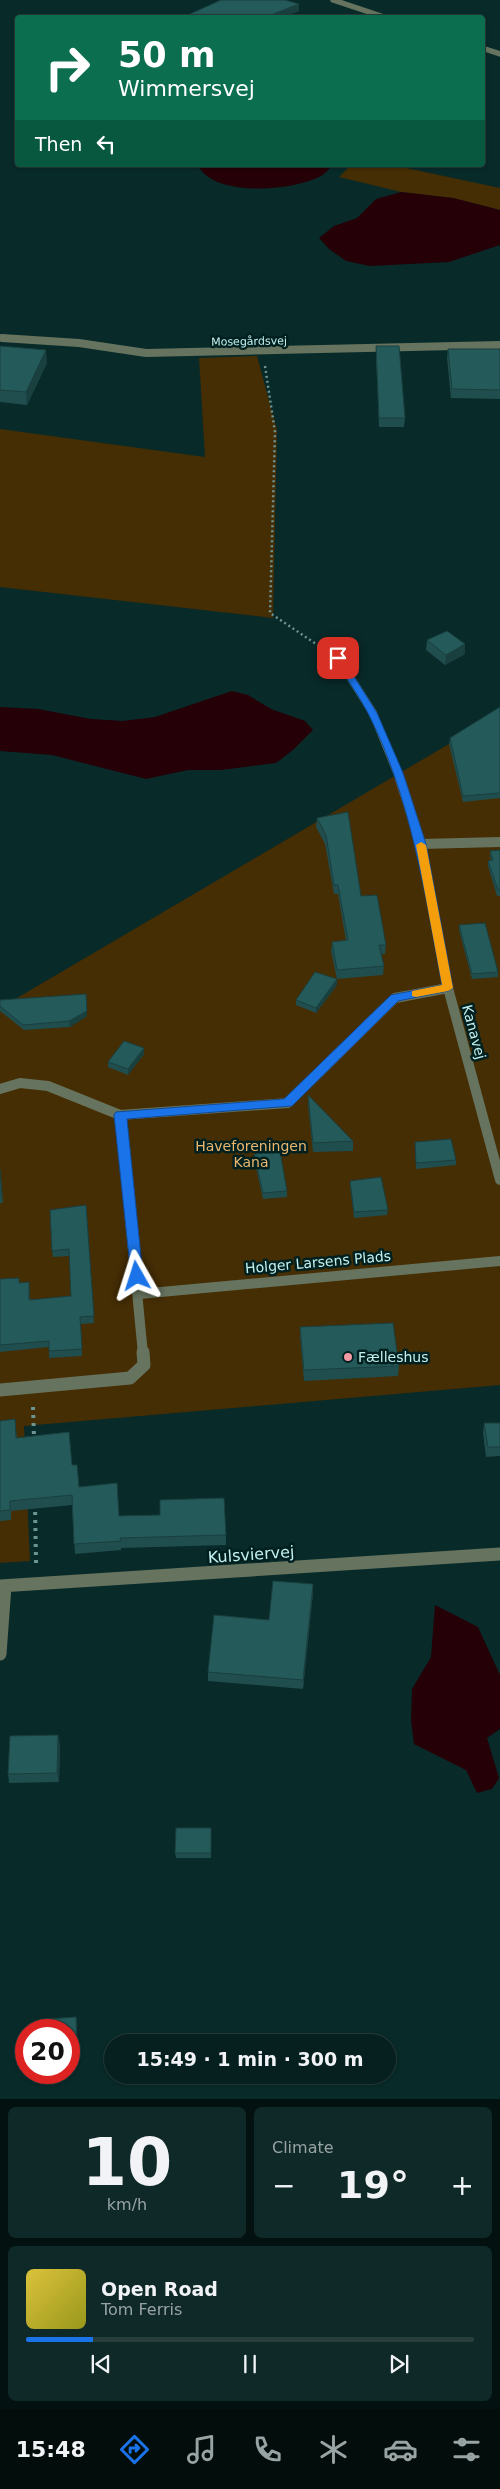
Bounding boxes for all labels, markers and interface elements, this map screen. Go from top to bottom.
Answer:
icon: right [35,35,100,100]
text: 50 m [118,35,215,75]
text: Wimmersvej [118,76,255,101]
icon: left [92,130,120,158]
text: Then [35,133,82,155]
street label: Mosegårdsvej [211,334,287,349]
pin [317,637,359,679]
icon: arrive [324,644,352,672]
street label: Kanavej [459,1003,489,1061]
park label: Haveforeningen Kana [195,1138,307,1170]
street label: Holger Larsens Plads [244,1248,392,1276]
position arrow [110,1249,162,1301]
place label: Fælleshus [358,1349,429,1365]
marker: Fælleshus [342,1351,354,1363]
street label: Kulsviervej [207,1542,295,1567]
speed limit sign: 20 [15,2019,80,2084]
text: 15:49 · 1 min · 300 m [136,2048,364,2070]
text: 10 [82,2125,172,2200]
text: Climate [272,2138,334,2157]
text: 19° [337,2163,409,2207]
text: − [272,2169,295,2202]
text: + [451,2169,474,2202]
text: km/h [107,2195,147,2214]
text: Open Road [101,2278,218,2300]
text: Tom Ferris [101,2300,182,2319]
icon: previous [87,2350,115,2378]
icon: pause [236,2350,264,2378]
icon: next [385,2350,413,2378]
icon: directions [117,2432,152,2467]
icon: music [184,2432,219,2467]
icon: phone [250,2432,285,2467]
icon: climate [316,2432,351,2467]
icon: car [383,2432,418,2467]
icon: filters [449,2432,484,2467]
text: 15:48 [16,2437,86,2462]

